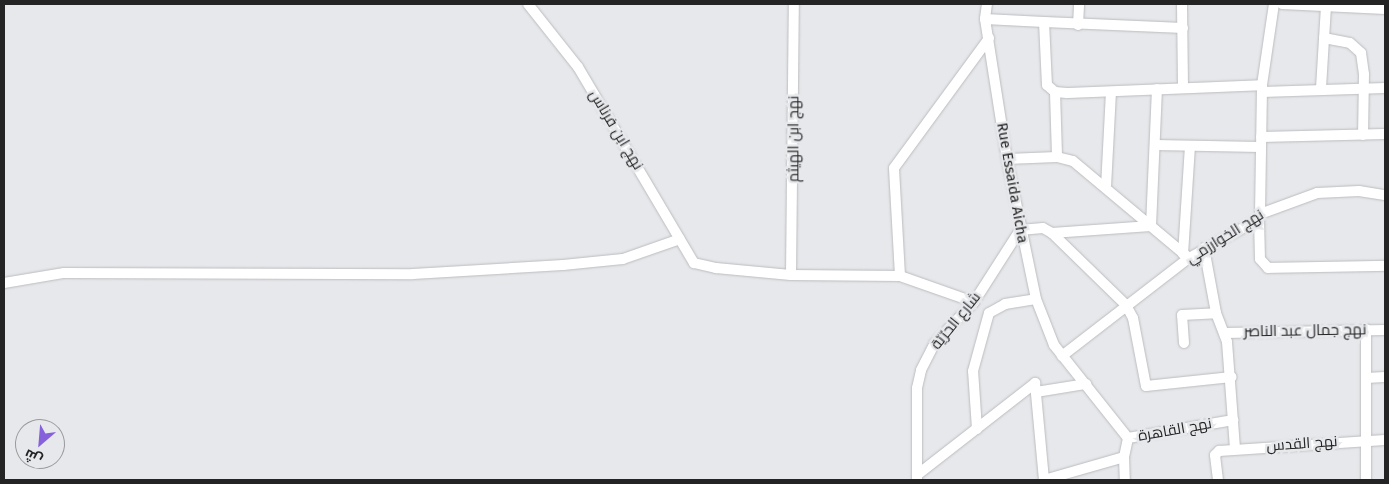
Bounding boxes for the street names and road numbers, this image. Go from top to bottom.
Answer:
street label: نهج ابن فرناس [585,87,647,173]
street label: نهج ابن الهيثم [785,96,803,182]
street label: Rue Essaida Aicha [993,121,1031,245]
street label: نهج الخوارزمي [1183,206,1267,268]
street label: شارع الحرّيّة [927,289,985,353]
street label: نهج جمال عبد الناصر [1243,321,1367,341]
street label: نهج القاهرة [1137,415,1213,445]
street label: نهج القدس [1266,433,1338,455]

